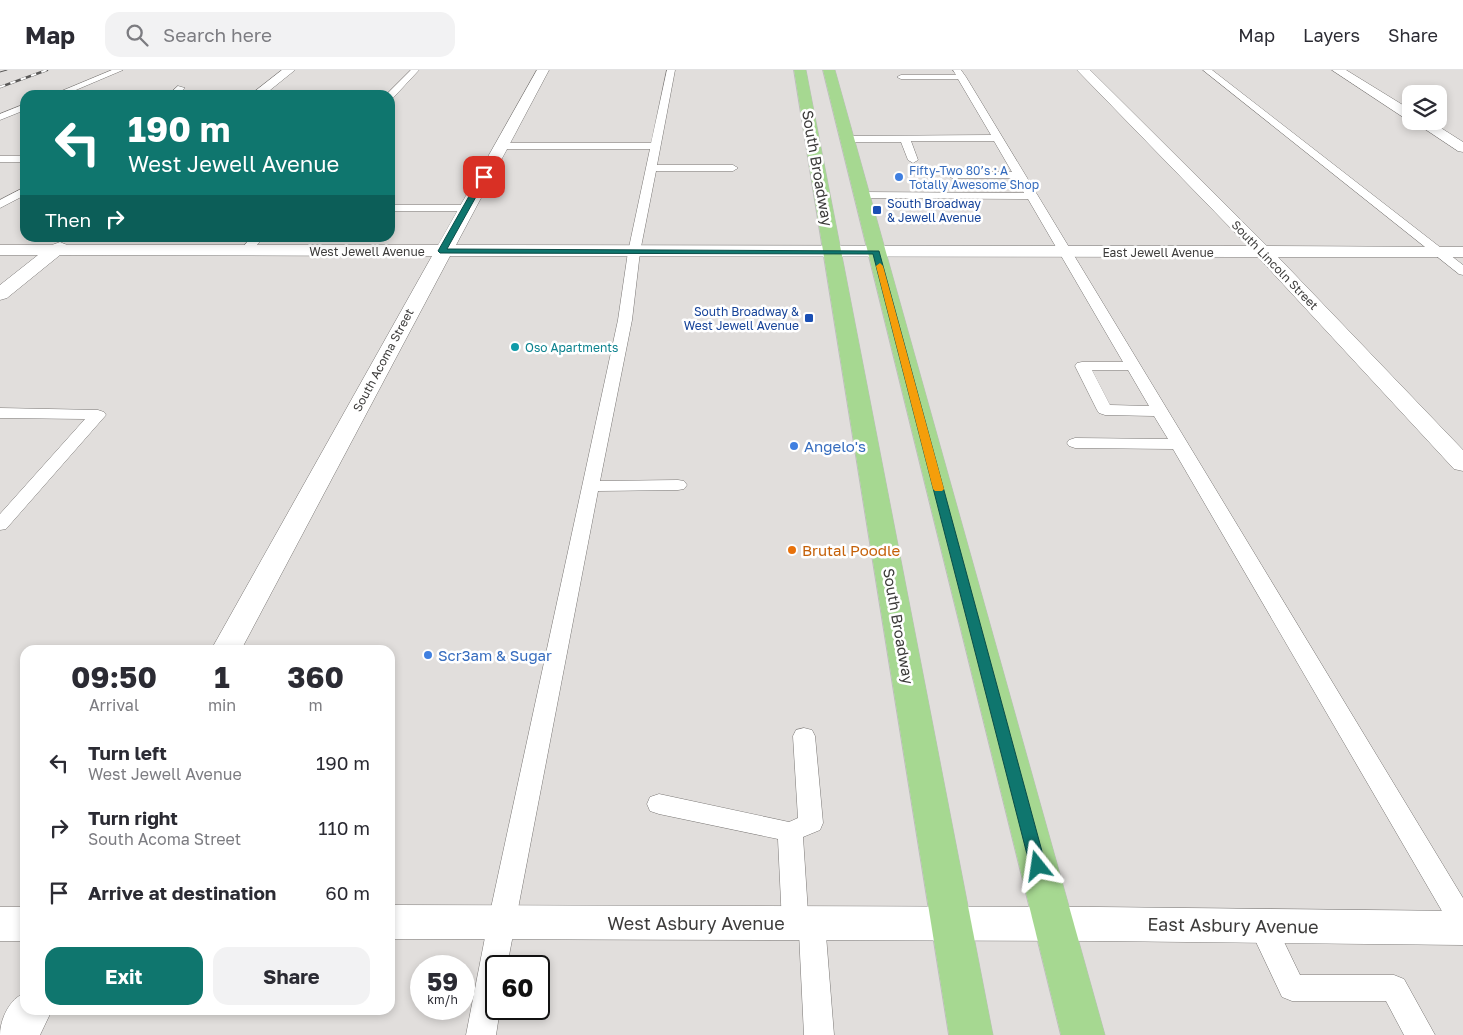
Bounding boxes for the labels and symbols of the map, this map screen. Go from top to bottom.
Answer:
street label: South Broadway [799,109,837,228]
pin [463,156,505,198]
place label: Fifty-Two 80’s : A Totally Awesome Shop [909,163,1039,192]
marker: Fifty-Two 80’s : A Totally Awesome Shop [893,171,905,183]
place label: South Broadway & Jewell Avenue [887,196,981,225]
marker: South Broadway & Jewell Avenue [871,204,883,216]
street label: South Lincoln Street [1229,217,1322,313]
street label: West Jewell Avenue [309,244,425,259]
street label: East Jewell Avenue [1102,245,1214,260]
place label: South Broadway & West Jewell Avenue [684,304,799,333]
street label: South Acoma Street [349,306,417,414]
marker: South Broadway & West Jewell Avenue [803,312,815,324]
place label: Oso Apartments [525,340,618,355]
marker: Oso Apartments [509,341,521,353]
place label: Angelo's [804,437,866,455]
marker: Angelo's [788,440,800,452]
place label: Brutal Poodle [802,541,901,559]
marker: Brutal Poodle [786,544,798,556]
street label: South Broadway [880,567,918,686]
place label: Scr3am & Sugar [438,646,552,664]
marker: Scr3am & Sugar [422,649,434,661]
position arrow [1011,839,1063,891]
street label: West Asbury Avenue [607,912,785,934]
street label: East Asbury Avenue [1147,913,1319,937]
speed limit sign: 60 [485,955,550,1020]

